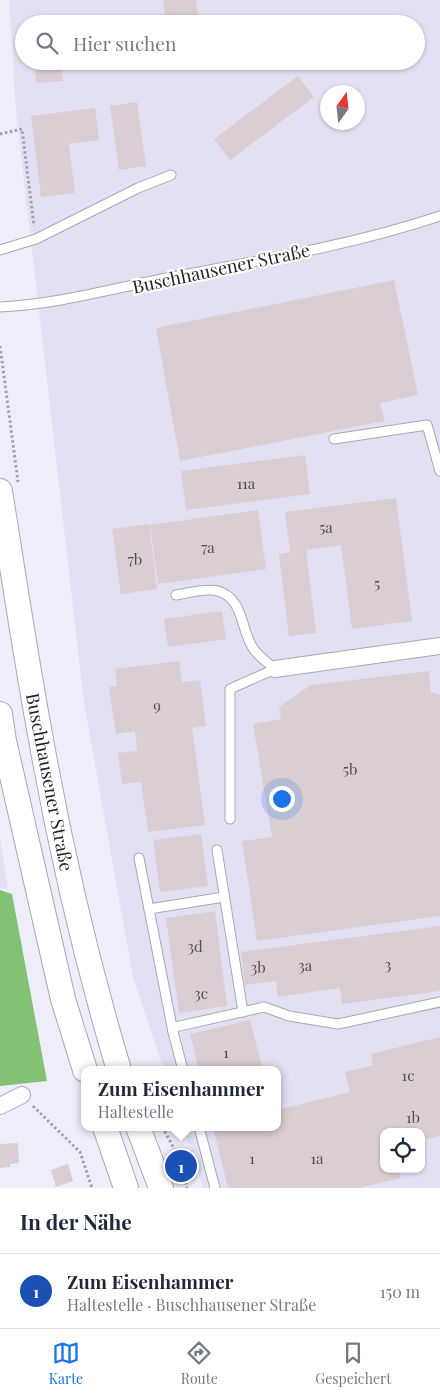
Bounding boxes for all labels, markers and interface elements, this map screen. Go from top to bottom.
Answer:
search box [15,15,425,70]
icon: search [33,29,61,57]
text: Hier suchen [73,30,176,56]
north arrow [320,85,365,130]
street label: Buschhausener Straße [130,237,312,299]
house number: 11a [237,473,256,493]
house number: 5a [319,517,333,537]
house number: 7a [201,537,215,557]
house number: 7b [128,549,142,569]
house number: 5 [374,573,380,593]
street label: Buschhausener Straße [21,691,79,873]
house number: 9 [153,695,161,715]
house number: 5b [343,759,357,779]
your location [269,786,295,812]
house number: 3d [187,936,203,956]
house number: 3 [385,954,392,974]
house number: 3a [298,955,313,975]
house number: 3b [250,957,266,977]
house number: 3c [194,983,208,1003]
house number: 1 [223,1042,229,1062]
house number: 1c [402,1065,414,1085]
popup [81,1066,281,1131]
text: Zum Eisenhammer [98,1075,264,1101]
text: Haltestelle [98,1101,174,1122]
house number: 1b [406,1107,420,1127]
map controls [380,1128,425,1173]
button: locate [380,1128,425,1173]
pin: 1 [165,1147,197,1185]
house number: 1 [249,1148,255,1168]
house number: 1a [310,1148,324,1168]
text: In der Nähe [20,1207,132,1235]
text: Zum Eisenhammer [67,1268,234,1294]
text: 1 [33,1281,39,1302]
text: 150 m [380,1281,420,1302]
text: Haltestelle · Buschhausener Straße [67,1294,316,1315]
tab: Karte [49,1339,83,1388]
tab: Route [181,1339,218,1388]
tab: Gespeichert [315,1339,391,1388]

